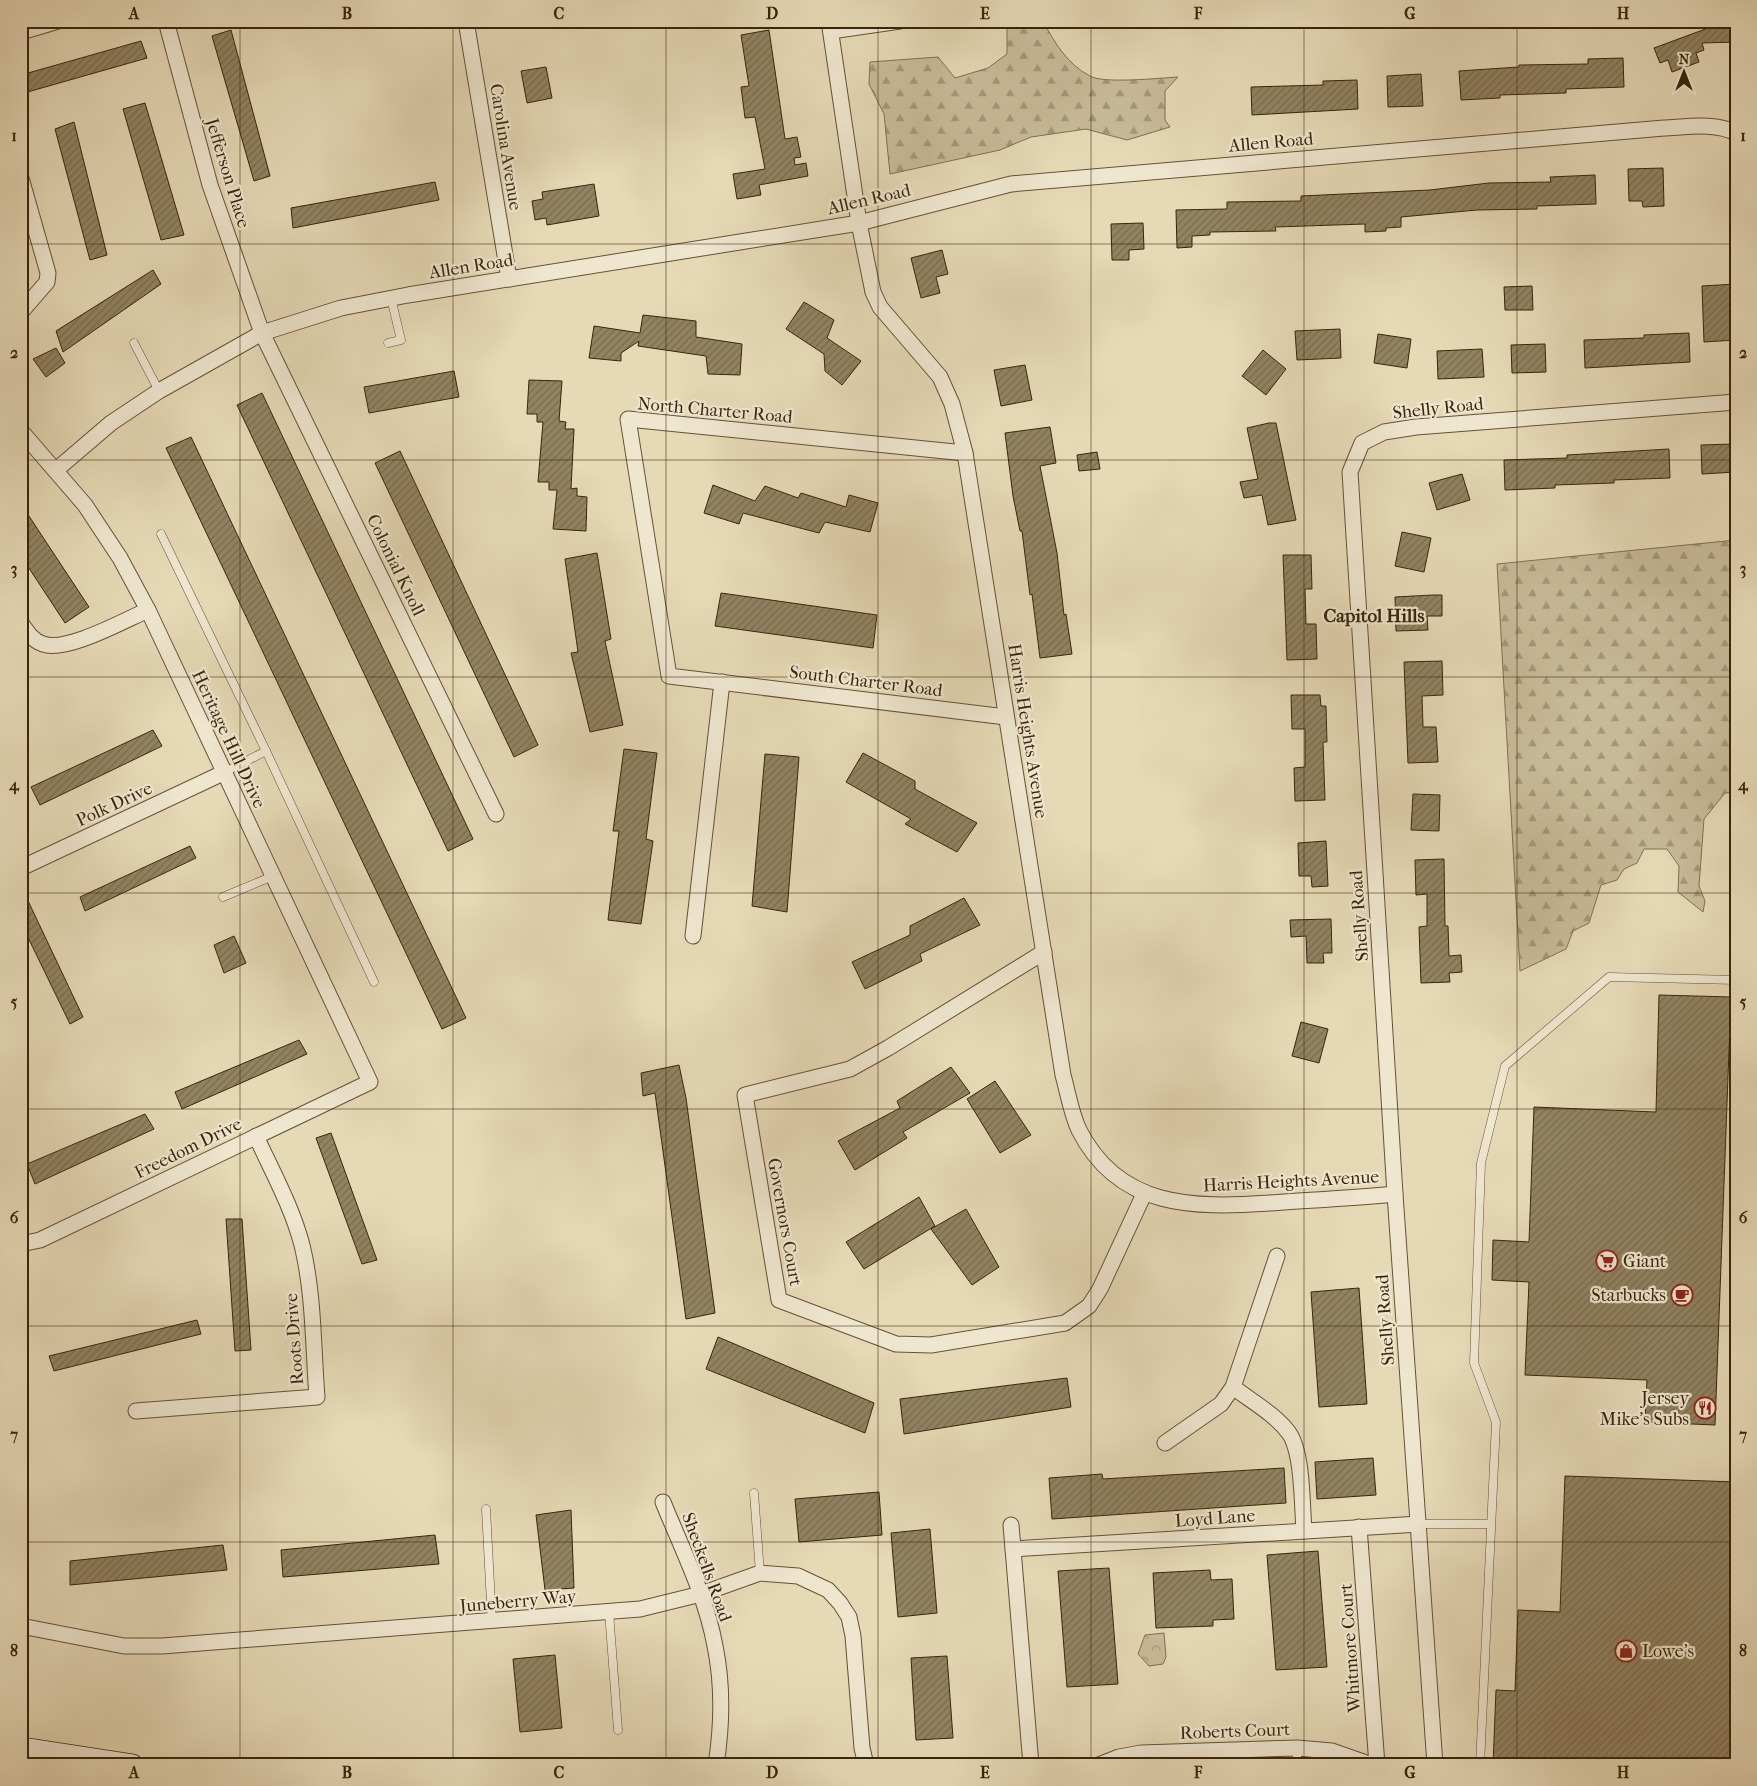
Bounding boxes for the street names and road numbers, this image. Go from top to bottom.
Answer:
street label: Carolina Avenue [485,82,526,212]
street label: Jefferson Place [200,114,254,231]
street label: Allen Road [1227,128,1314,157]
street label: Allen Road [824,180,913,219]
street label: Allen Road [427,249,515,284]
street label: North Charter Road [636,393,794,428]
street label: Shelly Road [1392,393,1485,424]
street label: Colonial Knoll [362,511,429,619]
street label: Harris Heights Avenue [1003,642,1052,820]
street label: South Charter Road [788,662,944,701]
street label: Heritage Hill Drive [187,667,270,812]
street label: Polk Drive [73,778,156,831]
street label: Shelly Road [1346,870,1373,962]
street label: Freedom Drive [131,1113,245,1183]
street label: Governors Court [763,1156,806,1288]
street label: Harris Heights Avenue [1202,1166,1380,1197]
street label: Shelly Road [1372,1274,1399,1366]
street label: Roots Drive [281,1292,308,1386]
street label: Loyd Lane [1174,1505,1256,1532]
street label: Sheckells Road [677,1510,736,1625]
street label: Whitmore Court [1335,1582,1366,1714]
street label: Juneberry Way [457,1586,579,1617]
street label: Roberts Court [1180,1719,1291,1744]

